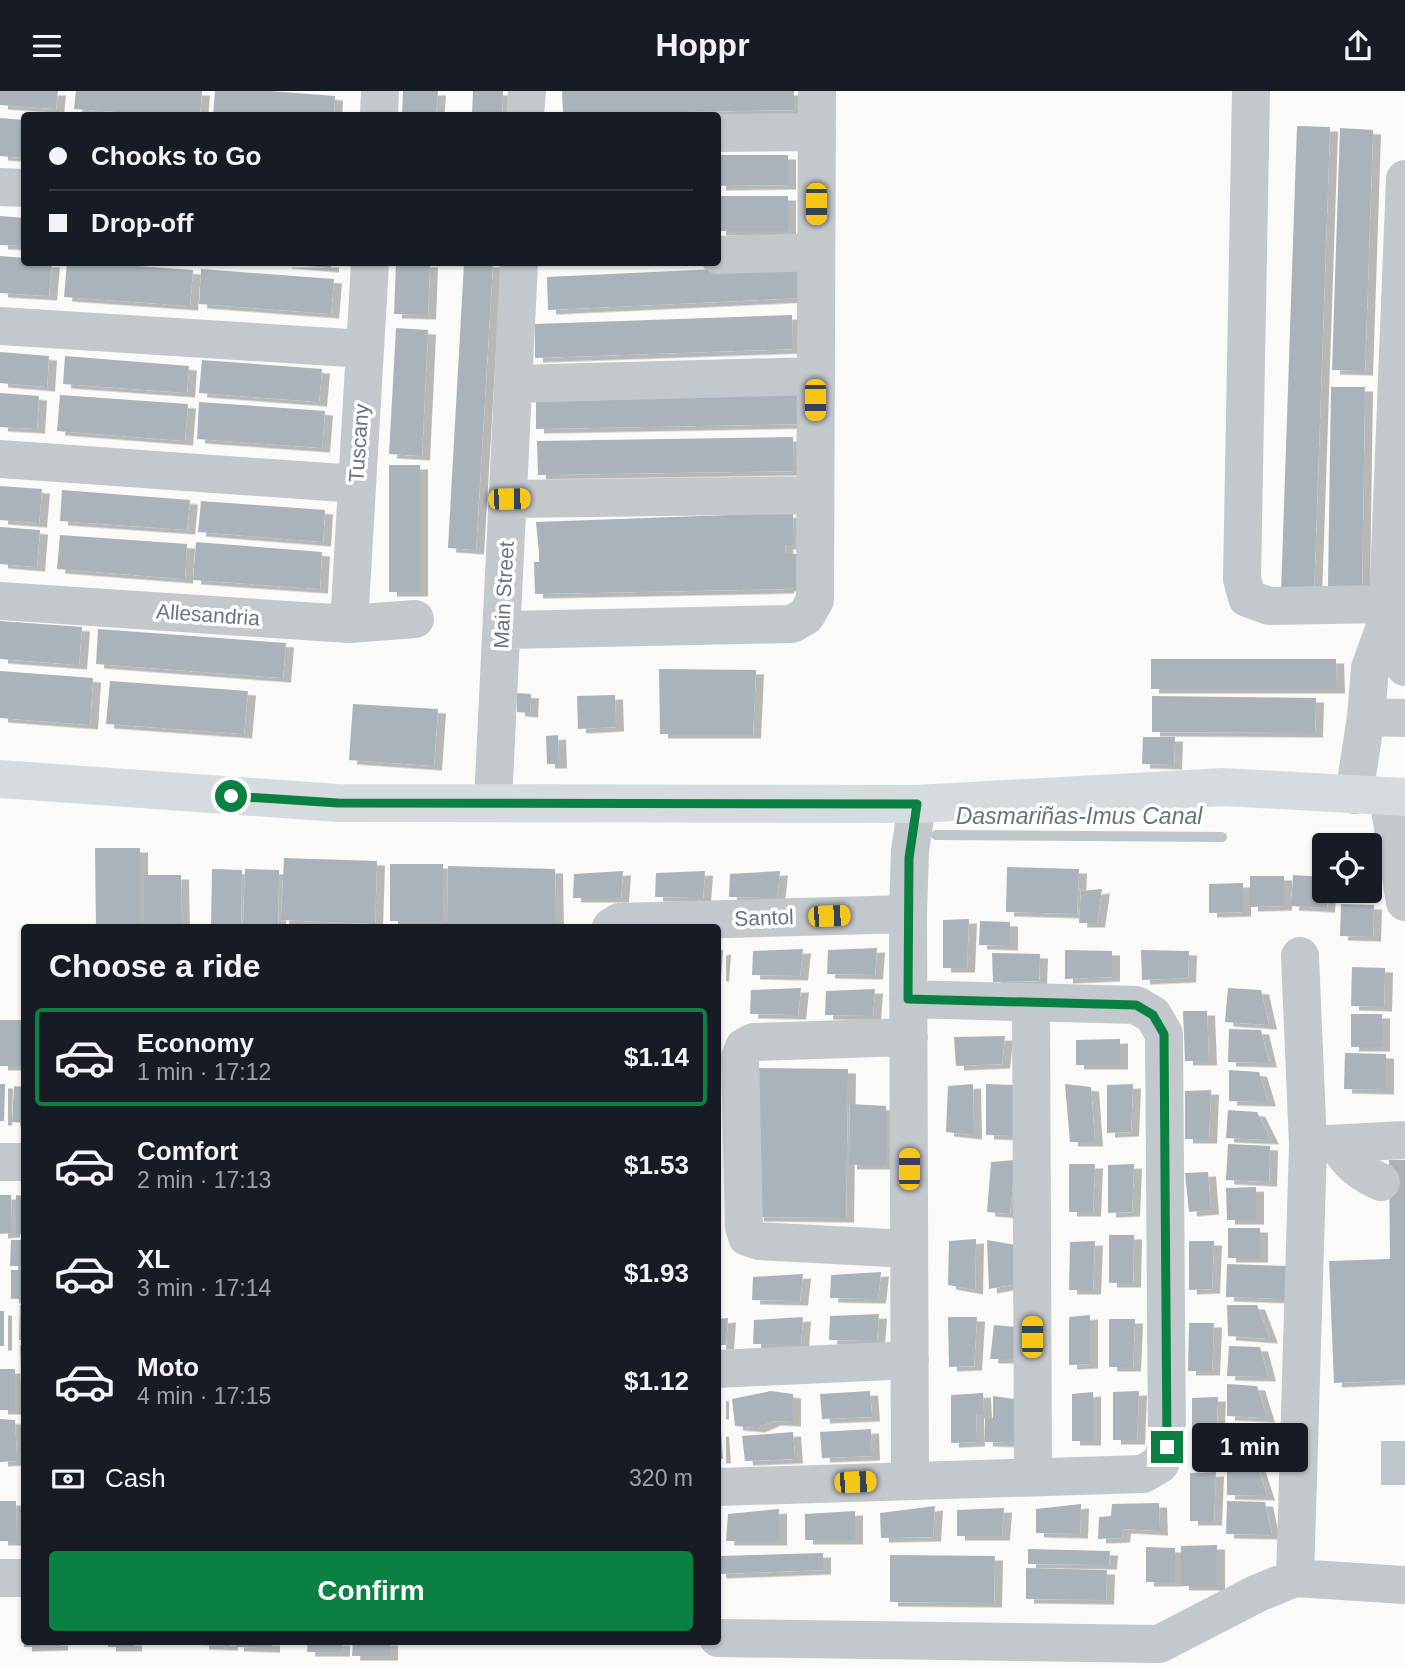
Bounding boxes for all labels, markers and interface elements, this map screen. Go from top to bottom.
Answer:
icon: menu [28,27,66,65]
text: Hoppr [655,27,750,63]
icon: share [1339,27,1377,65]
text: Chooks to Go [91,141,261,171]
car [806,183,827,225]
text: Drop-off [91,208,194,238]
car [805,379,826,421]
street label: Tuscany [344,402,373,483]
car [488,488,531,510]
street label: Main Street [489,541,518,649]
street label: Allesandria [155,599,261,630]
route start [215,780,247,812]
water label: Dasmariñas-Imus Canal [956,803,1203,829]
map controls [1312,833,1382,903]
button: locate [1312,833,1382,903]
street label: Santol [734,905,794,930]
car [808,905,851,927]
text: Choose a ride [49,948,261,984]
icon: car [53,1026,116,1089]
text: Economy [137,1028,254,1058]
text: $1.14 [624,1042,689,1072]
text: 1 min · 17:12 [137,1059,271,1085]
icon: car [53,1134,116,1197]
text: Comfort [137,1136,238,1166]
car [899,1148,920,1190]
text: $1.53 [624,1150,689,1180]
text: 2 min · 17:13 [137,1167,271,1193]
icon: car [53,1242,116,1305]
text: XL [137,1244,170,1274]
text: $1.93 [624,1258,689,1288]
text: 3 min · 17:14 [137,1275,271,1301]
car [1022,1316,1043,1358]
icon: car [53,1350,116,1413]
text: Moto [137,1352,199,1382]
text: $1.12 [624,1366,689,1396]
text: 4 min · 17:15 [137,1383,271,1409]
callout: 1 min [1192,1423,1307,1471]
route end [1151,1431,1183,1463]
text: 1 min [1220,1434,1280,1460]
icon: cash [49,1460,87,1498]
text: Cash [105,1463,166,1493]
text: 320 m [629,1465,693,1491]
car [834,1471,877,1493]
button: Confirm [49,1551,693,1631]

